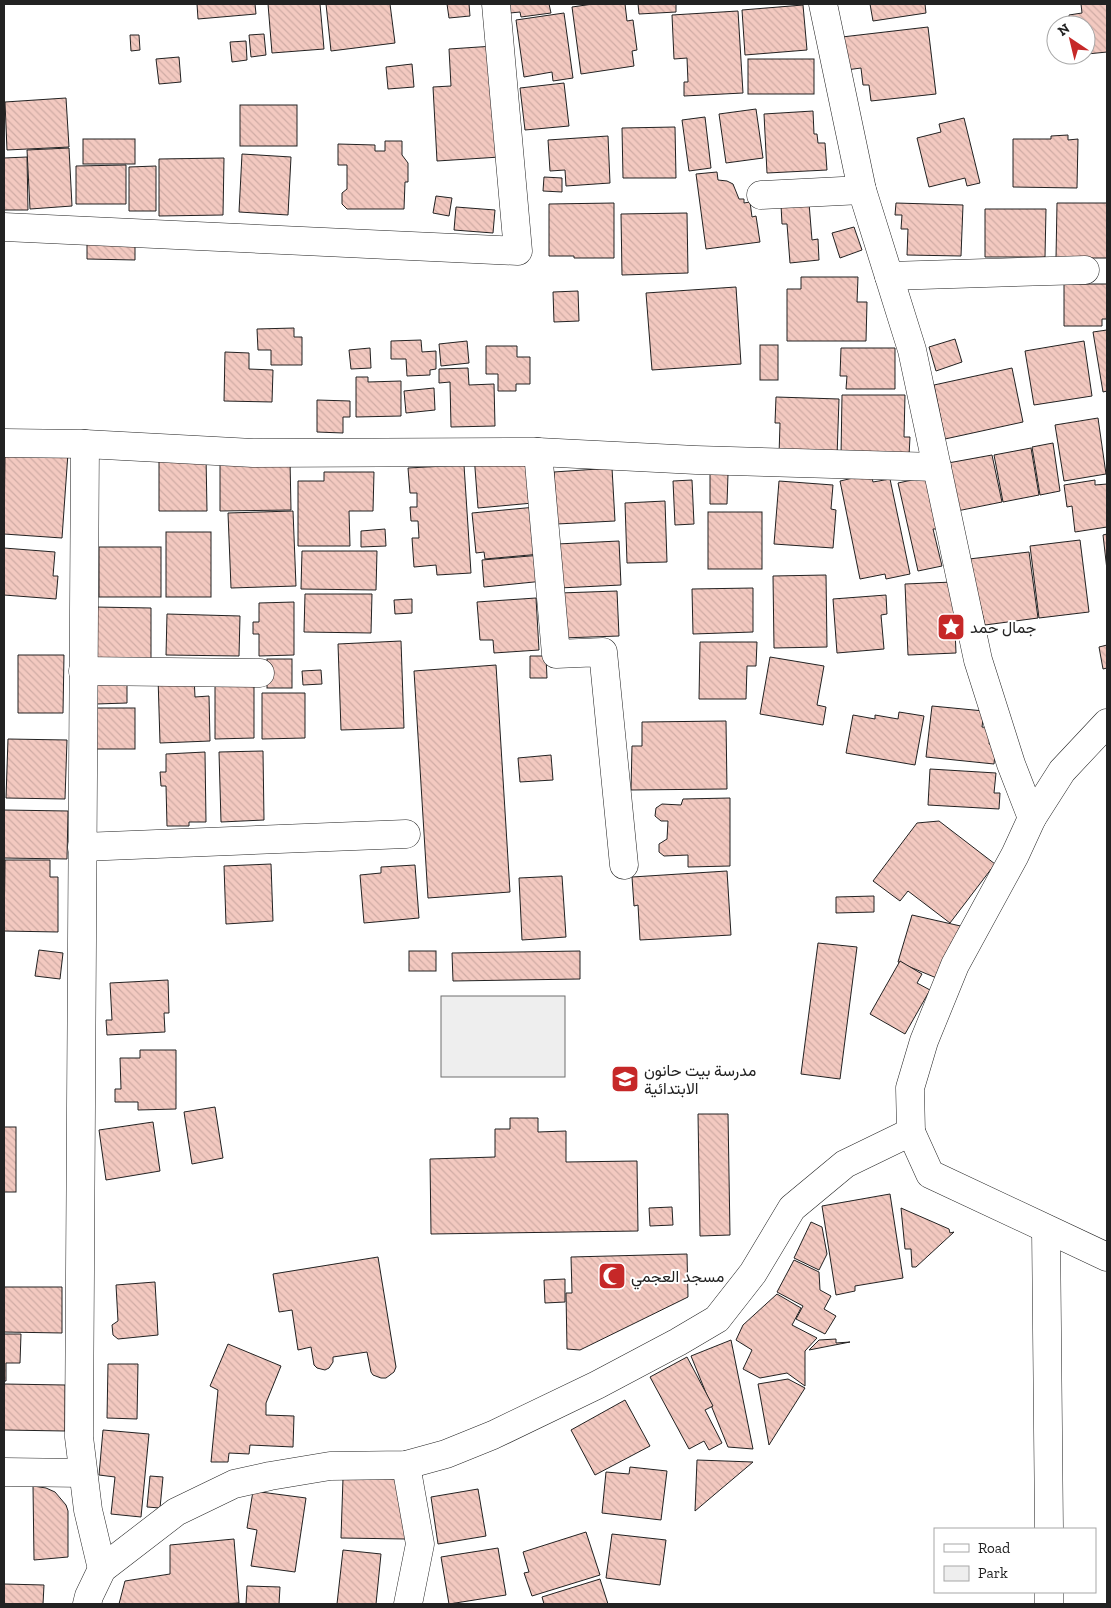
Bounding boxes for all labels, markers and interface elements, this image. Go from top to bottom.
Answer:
north arrow [1046,15,1096,65]
text: N [1055,20,1073,40]
place icon: جمال حمد [936,612,966,642]
place label: جمال حمد [970,618,1037,637]
place label: مدرسة بيت حانون الابتدائية [644,1061,756,1098]
school or university icon: مدرسة بيت حانون الابتدائية [610,1064,640,1094]
mosque icon: مسجد العجمي [597,1261,627,1291]
place label: مسجد العجمي [631,1267,724,1290]
legend [934,1528,1096,1593]
text: Road [978,1539,1011,1557]
text: Park [978,1564,1008,1582]

